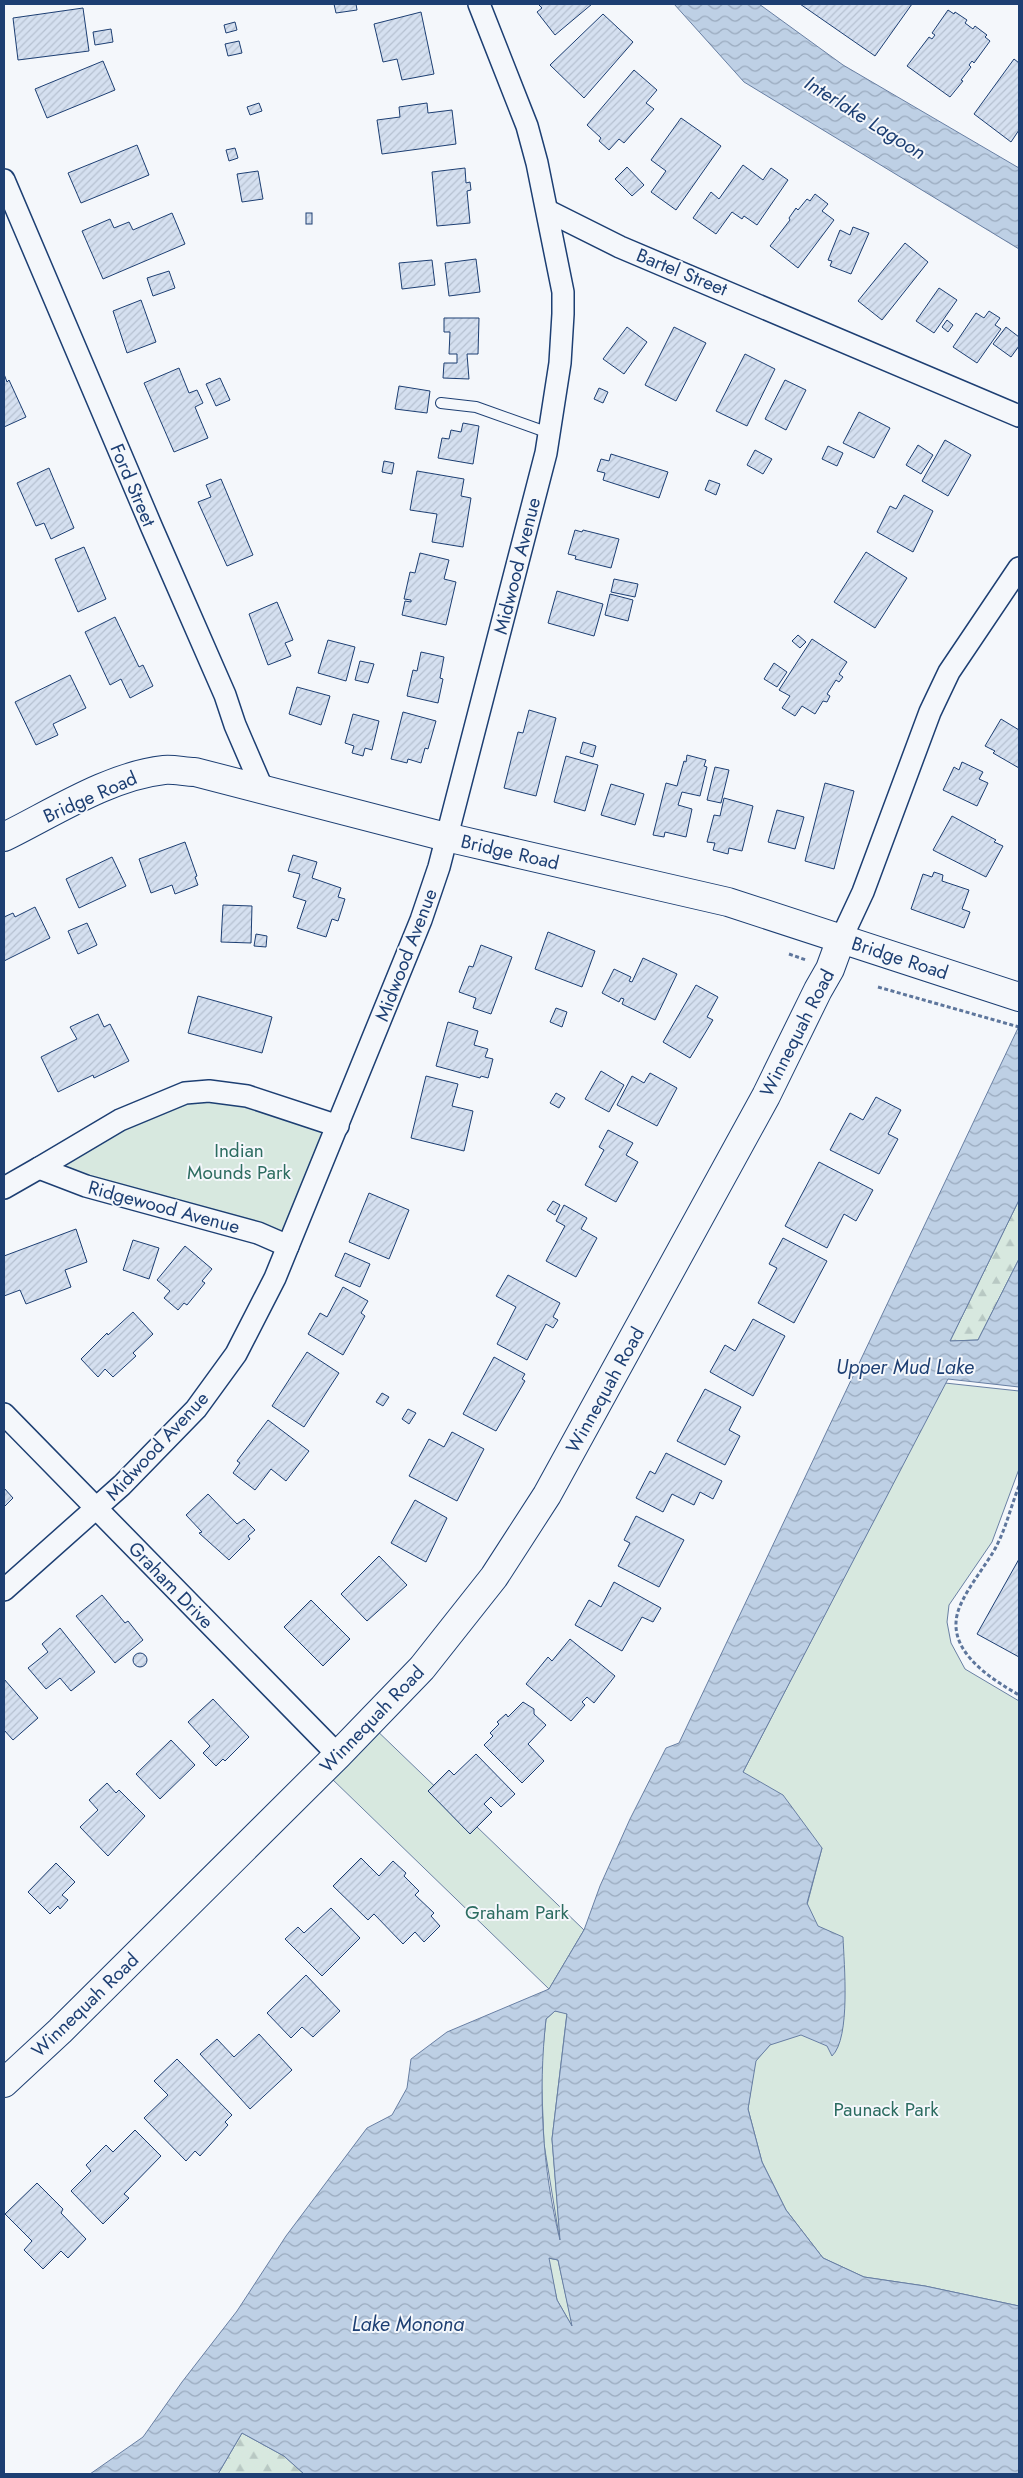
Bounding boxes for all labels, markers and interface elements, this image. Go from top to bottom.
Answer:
water label: Interlake Lagoon [799,69,931,167]
street label: Bartel Street [632,241,732,303]
street label: Ford Street [103,439,163,531]
street label: Midwood Avenue [487,494,547,637]
street label: Bridge Road [39,764,141,830]
street label: Bridge Road [458,828,562,876]
street label: Midwood Avenue [368,884,444,1025]
street label: Bridge Road [848,930,952,986]
street label: Winnequah Road [753,964,841,1102]
park label: Indian Mounds Park [187,1137,292,1186]
street label: Ridgewood Avenue [85,1174,243,1240]
street label: Winnequah Road [559,1322,651,1458]
water label: Upper Mud Lake [836,1353,974,1382]
street label: Midwood Avenue [99,1385,215,1506]
street label: Graham Drive [122,1535,220,1635]
street label: Winnequah Road [314,1659,430,1779]
park label: Graham Park [465,1899,570,1926]
street label: Winnequah Road [25,1947,145,2063]
park label: Paunack Park [833,2096,939,2123]
water label: Lake Monona [352,2310,464,2339]

